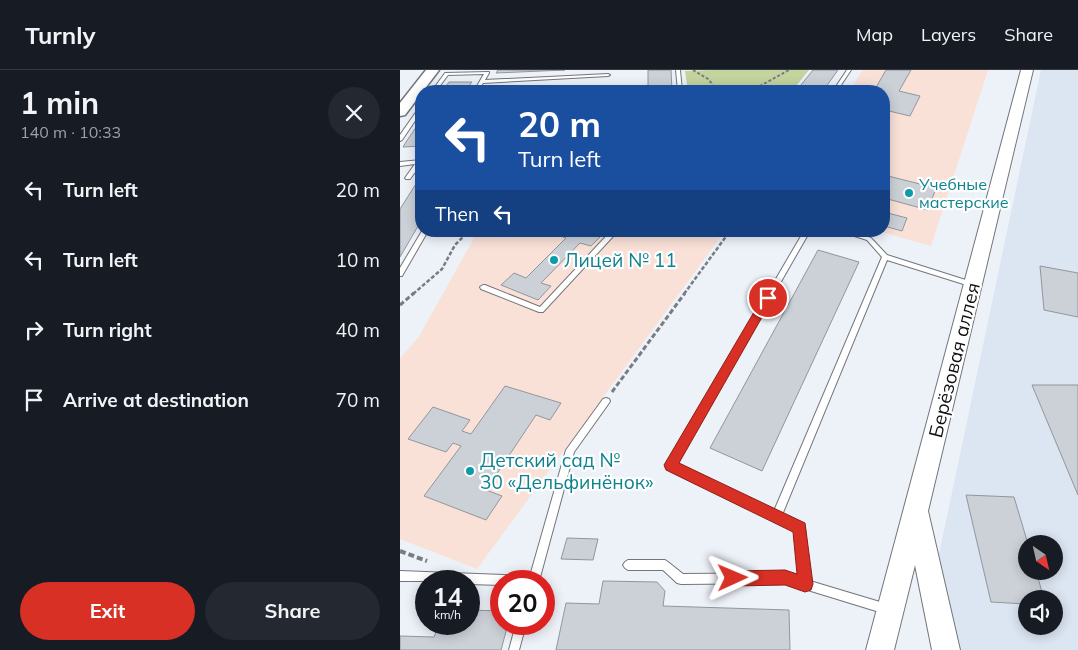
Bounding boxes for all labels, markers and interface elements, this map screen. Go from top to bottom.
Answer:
text: Turnly [25,20,96,50]
text: Map [856,23,893,46]
text: Layers [921,23,976,46]
text: Share [1004,23,1053,46]
text: 1 min [20,84,99,122]
button: close [328,87,380,139]
text: 20 m [518,102,601,146]
icon: left [435,105,500,170]
text: 140 m · 10:33 [20,122,121,142]
text: Turn left [518,145,601,173]
place label: Учебные мастерские [918,174,1009,212]
icon: left [20,176,48,204]
text: Turn left [63,178,138,202]
text: 20 m [336,178,380,202]
marker: Учебные мастерские [903,187,915,199]
icon: left [489,200,517,228]
text: Then [435,202,479,226]
icon: left [20,246,48,274]
text: Turn left [63,248,138,272]
text: 10 m [336,248,380,272]
place label: Лицей № 11 [564,248,677,272]
marker: Лицей № 11 [548,254,560,266]
pin [747,277,789,319]
street label: Берёзовая аллея [923,280,985,440]
icon: arrive [754,284,782,312]
icon: right [20,316,48,344]
text: Turn right [63,318,152,342]
text: 40 m [336,318,380,342]
icon: arrive [20,386,48,414]
text: Arrive at destination [63,388,249,412]
text: 70 m [336,388,380,412]
place label: Детский сад № 30 «Дельфинёнок» [480,448,653,494]
marker: Детский сад № 30 «Дельфинёнок» [464,465,476,477]
north arrow [1018,535,1062,580]
map controls [1018,535,1063,635]
position arrow [706,551,758,603]
speed limit sign: 20 [490,570,555,635]
text: 14 [432,581,463,612]
button: Exit [20,582,195,640]
button: Share [205,582,380,640]
button: sound [1018,590,1063,635]
text: km/h [434,607,461,622]

